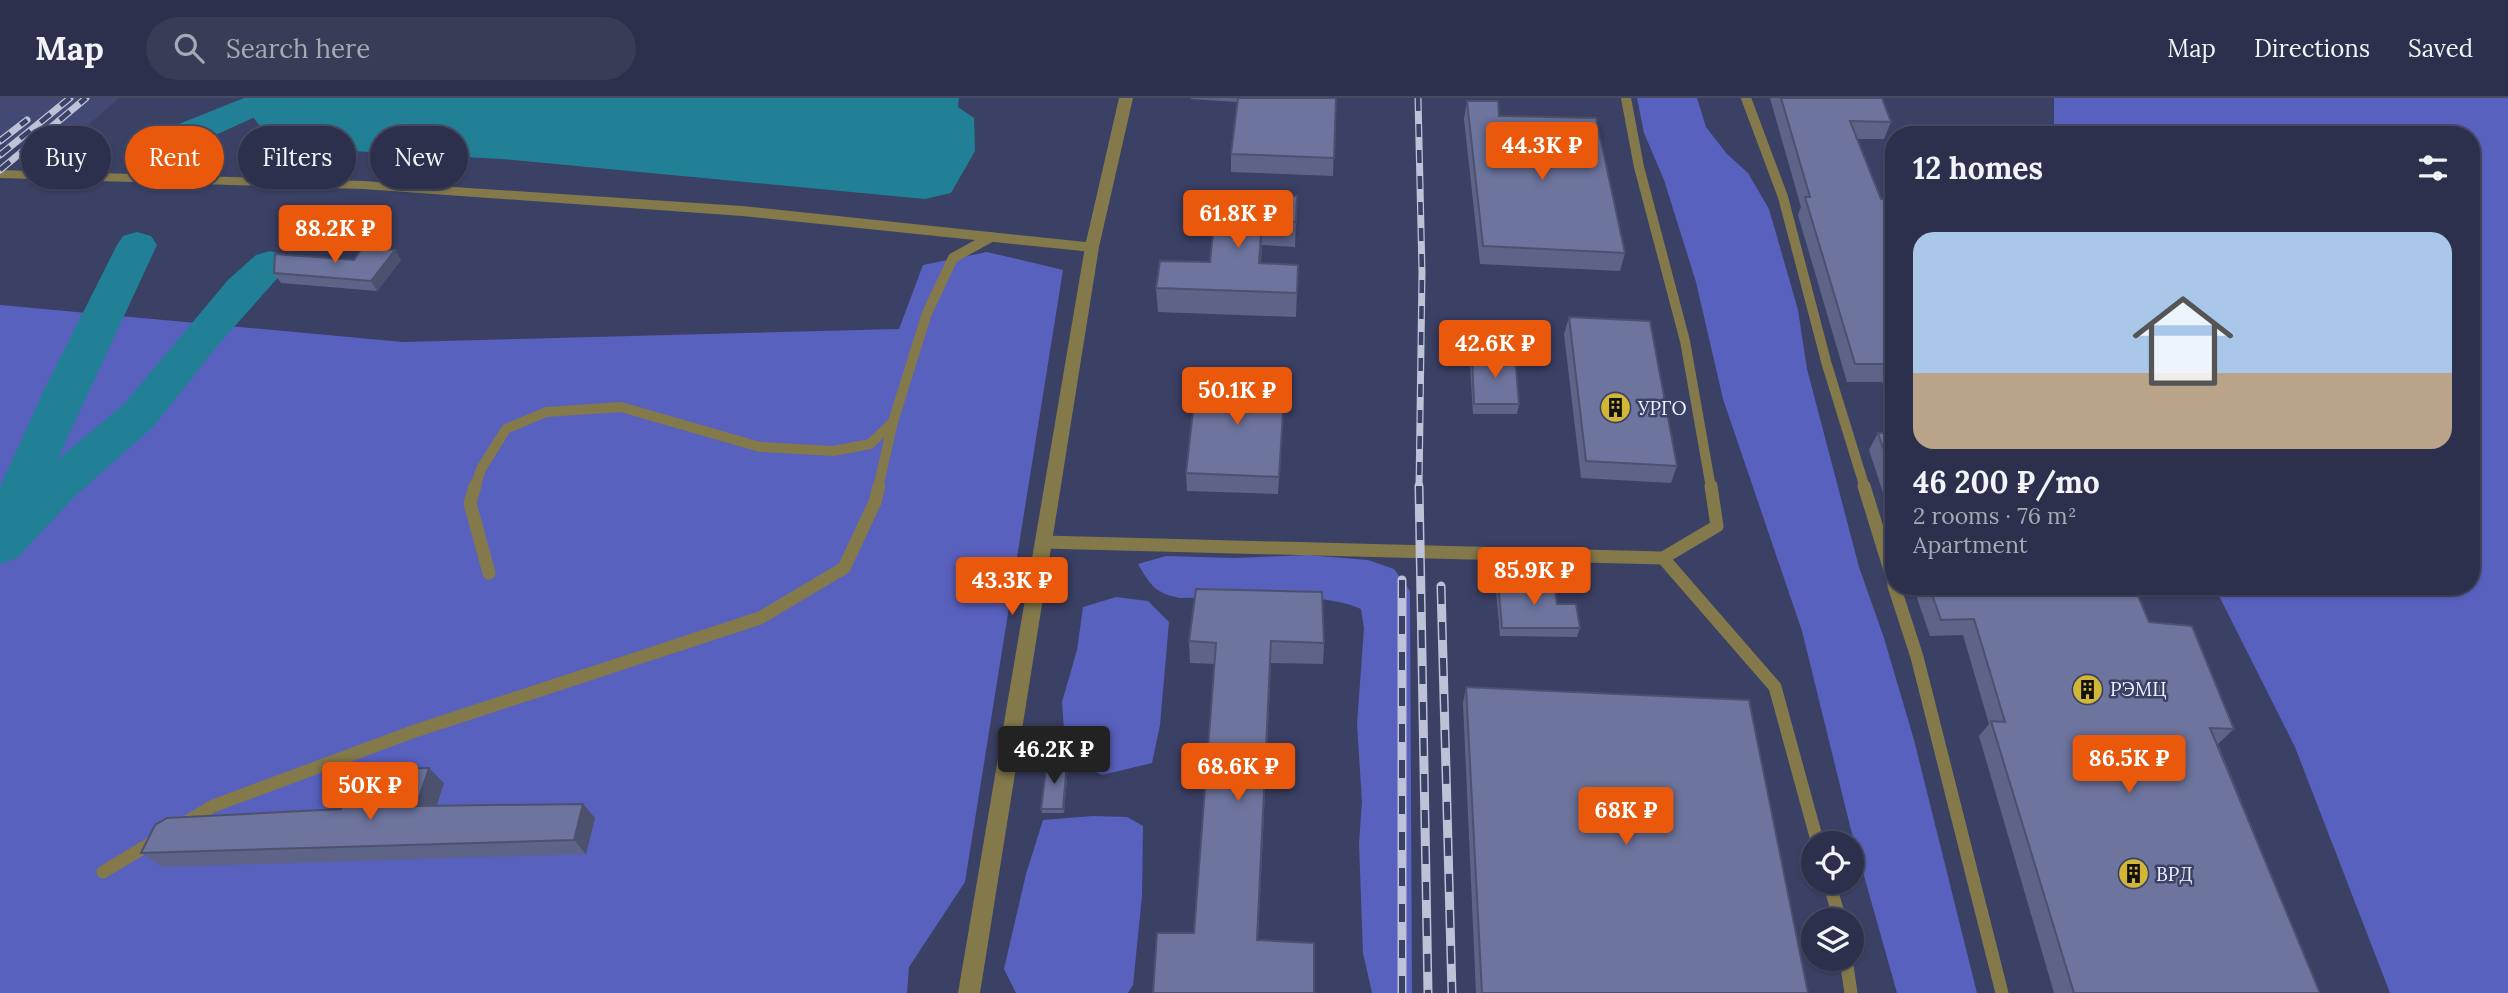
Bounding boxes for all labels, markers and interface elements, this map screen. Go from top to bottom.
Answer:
search box [146,17,636,80]
text: Map [35,27,104,69]
icon: search [170,29,208,67]
text: Search here [226,32,370,65]
text: Map [2167,33,2216,64]
text: Directions [2254,33,2370,64]
text: Saved [2408,33,2473,64]
pin: 44.3K ₽ [1477,122,1607,182]
chip: Buy [21,126,111,189]
chip: Rent [125,126,224,189]
chip: Filters [238,126,356,189]
chip: New [370,126,468,189]
text: 44.3K ₽ [1502,130,1582,159]
text: 12 homes [1913,149,2043,187]
icon: filters [2414,149,2452,187]
pin: 61.8K ₽ [1173,190,1303,250]
text: 61.8K ₽ [1199,198,1277,227]
pin: 88.2K ₽ [270,206,400,265]
text: 88.2K ₽ [295,213,375,242]
icon: home [2120,278,2246,404]
pin: 42.6K ₽ [1430,320,1560,380]
text: 42.6K ₽ [1455,328,1535,357]
pin: 50.1K ₽ [1172,368,1302,427]
text: 50.1K ₽ [1198,375,1276,404]
building icon: УРГО [1598,391,1632,425]
place label: УРГО [1637,396,1687,420]
text: 46 200 ₽/mo [1913,463,2100,501]
text: 2 rooms · 76 m² [1913,501,2077,530]
text: Apartment [1913,530,2028,559]
pin: 85.9K ₽ [1469,547,1599,607]
text: 85.9K ₽ [1494,555,1574,584]
pin: 43.3K ₽ [947,558,1077,617]
text: 43.3K ₽ [972,565,1052,594]
building icon: РЭМЦ [2070,672,2104,706]
place label: РЭМЦ [2110,677,2166,701]
pin: 46.2K ₽ [989,726,1119,786]
text: 46.2K ₽ [1014,734,1094,763]
pin: 86.5K ₽ [2064,736,2194,795]
text: 86.5K ₽ [2089,743,2169,772]
pin: 68.6K ₽ [1173,744,1303,803]
text: 68.6K ₽ [1197,751,1279,780]
pin: 50K ₽ [321,762,419,822]
text: 50K ₽ [338,770,402,799]
pin: 68K ₽ [1577,788,1675,847]
text: 68K ₽ [1594,795,1658,824]
map controls [1801,831,1864,971]
button: locate [1801,831,1864,894]
building icon: ВРД [2116,857,2150,891]
place label: ВРД [2156,862,2192,886]
button: layers [1801,908,1864,971]

